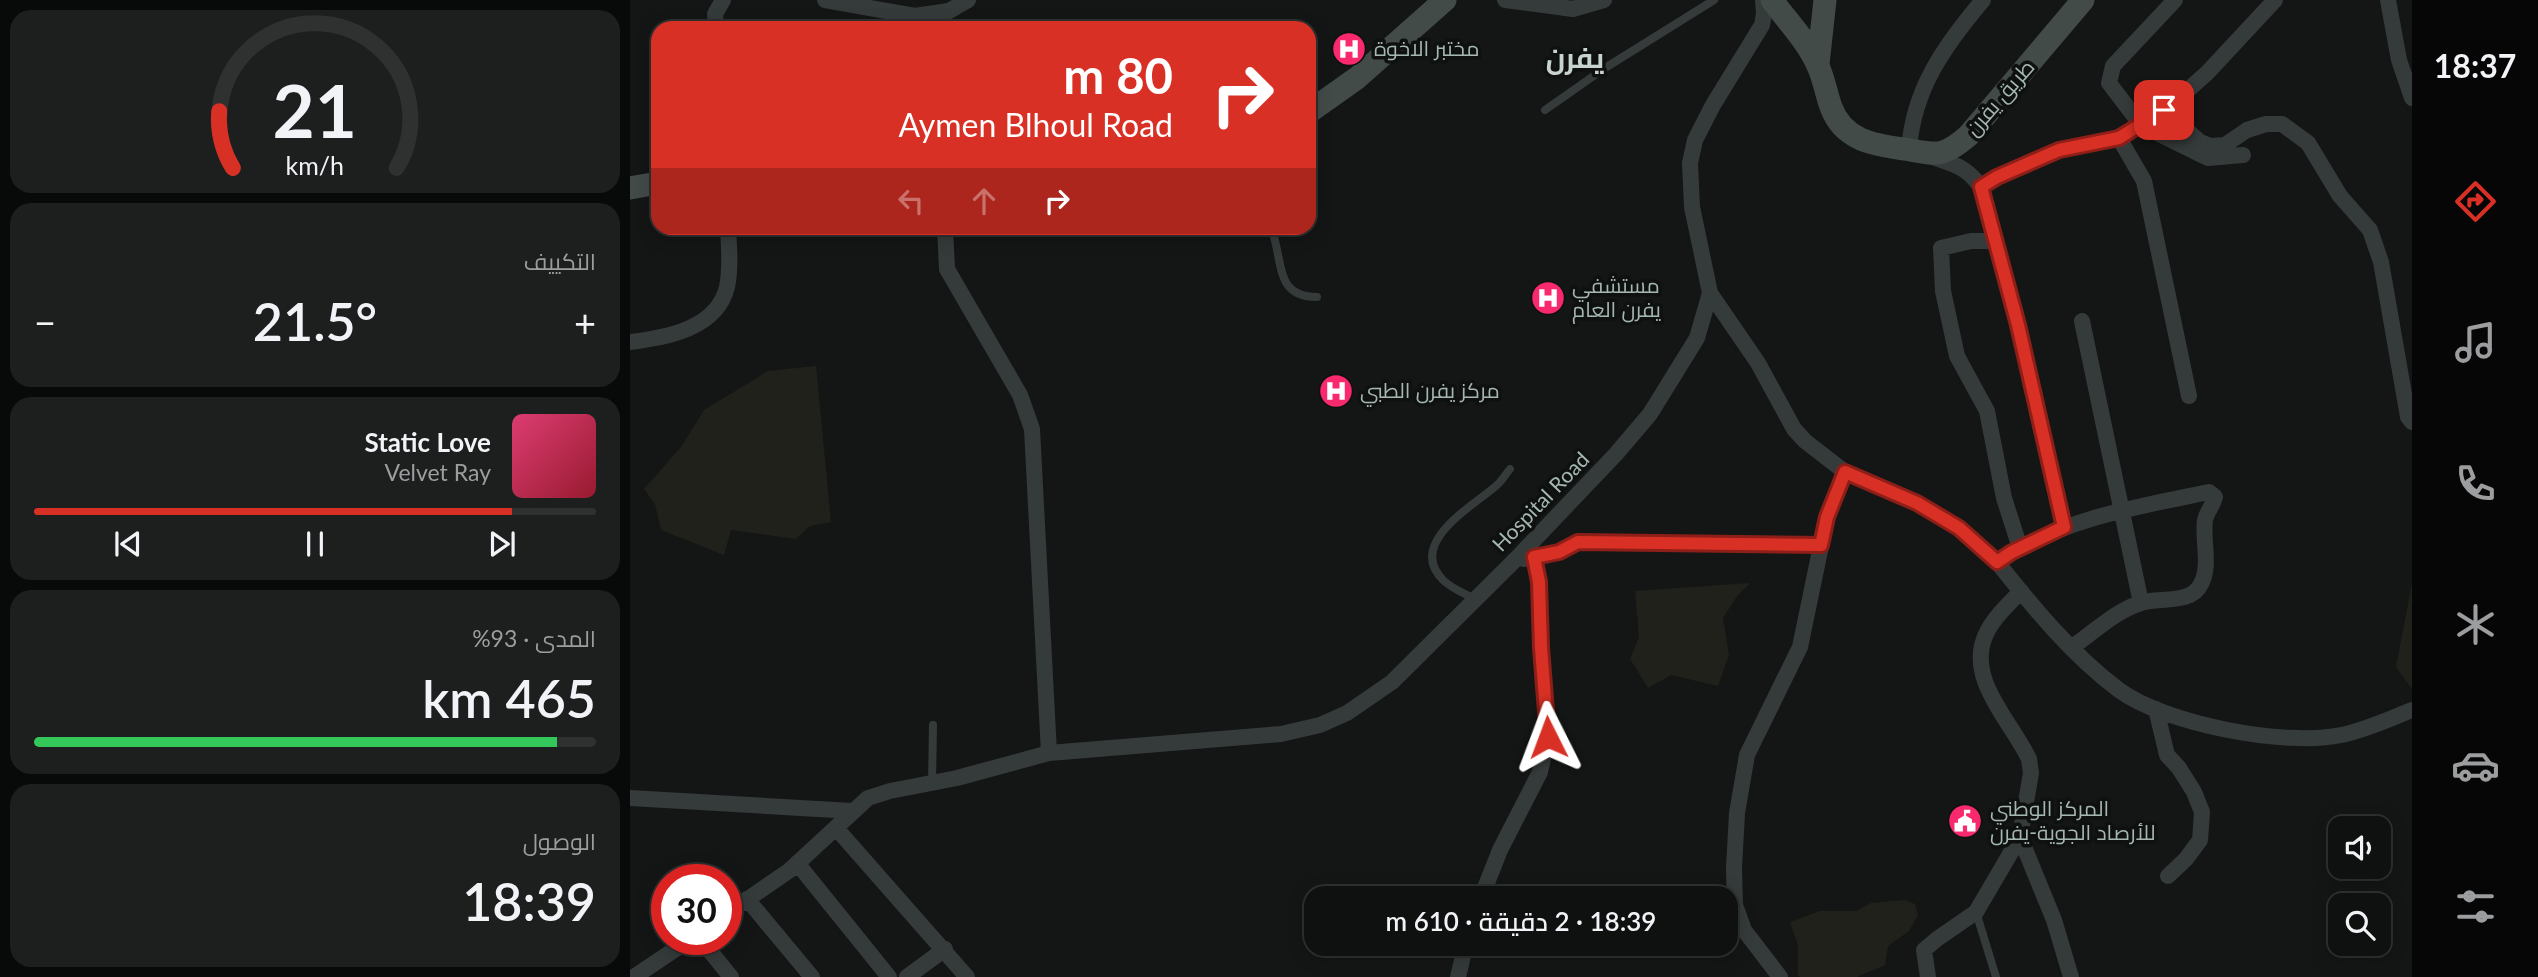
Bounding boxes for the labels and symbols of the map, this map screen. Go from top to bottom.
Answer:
hospital icon: مختبر الاخوة [1330,30,1368,68]
place label: مختبر الاخوة [1374,35,1479,61]
district label: يفرن [1546,40,1604,75]
street label: طريق يفرن [1959,54,2040,142]
pin [2134,80,2194,140]
place label: مستشفي يفرن العام [1572,272,1661,324]
hospital icon: مستشفي يفرن العام [1529,279,1567,317]
hospital icon: مركز يفرن الطبي [1317,372,1355,410]
place label: مركز يفرن الطبي [1360,377,1500,407]
street label: Hospital Road [1486,446,1594,556]
position arrow [1511,700,1585,774]
place label: المركز الوطني للأرصاد الجوية-يفرن [1990,795,2155,846]
public building icon: المركز الوطني للأرصاد الجوية-يفرن [1946,802,1984,840]
speed limit sign: 30 [651,864,742,955]

